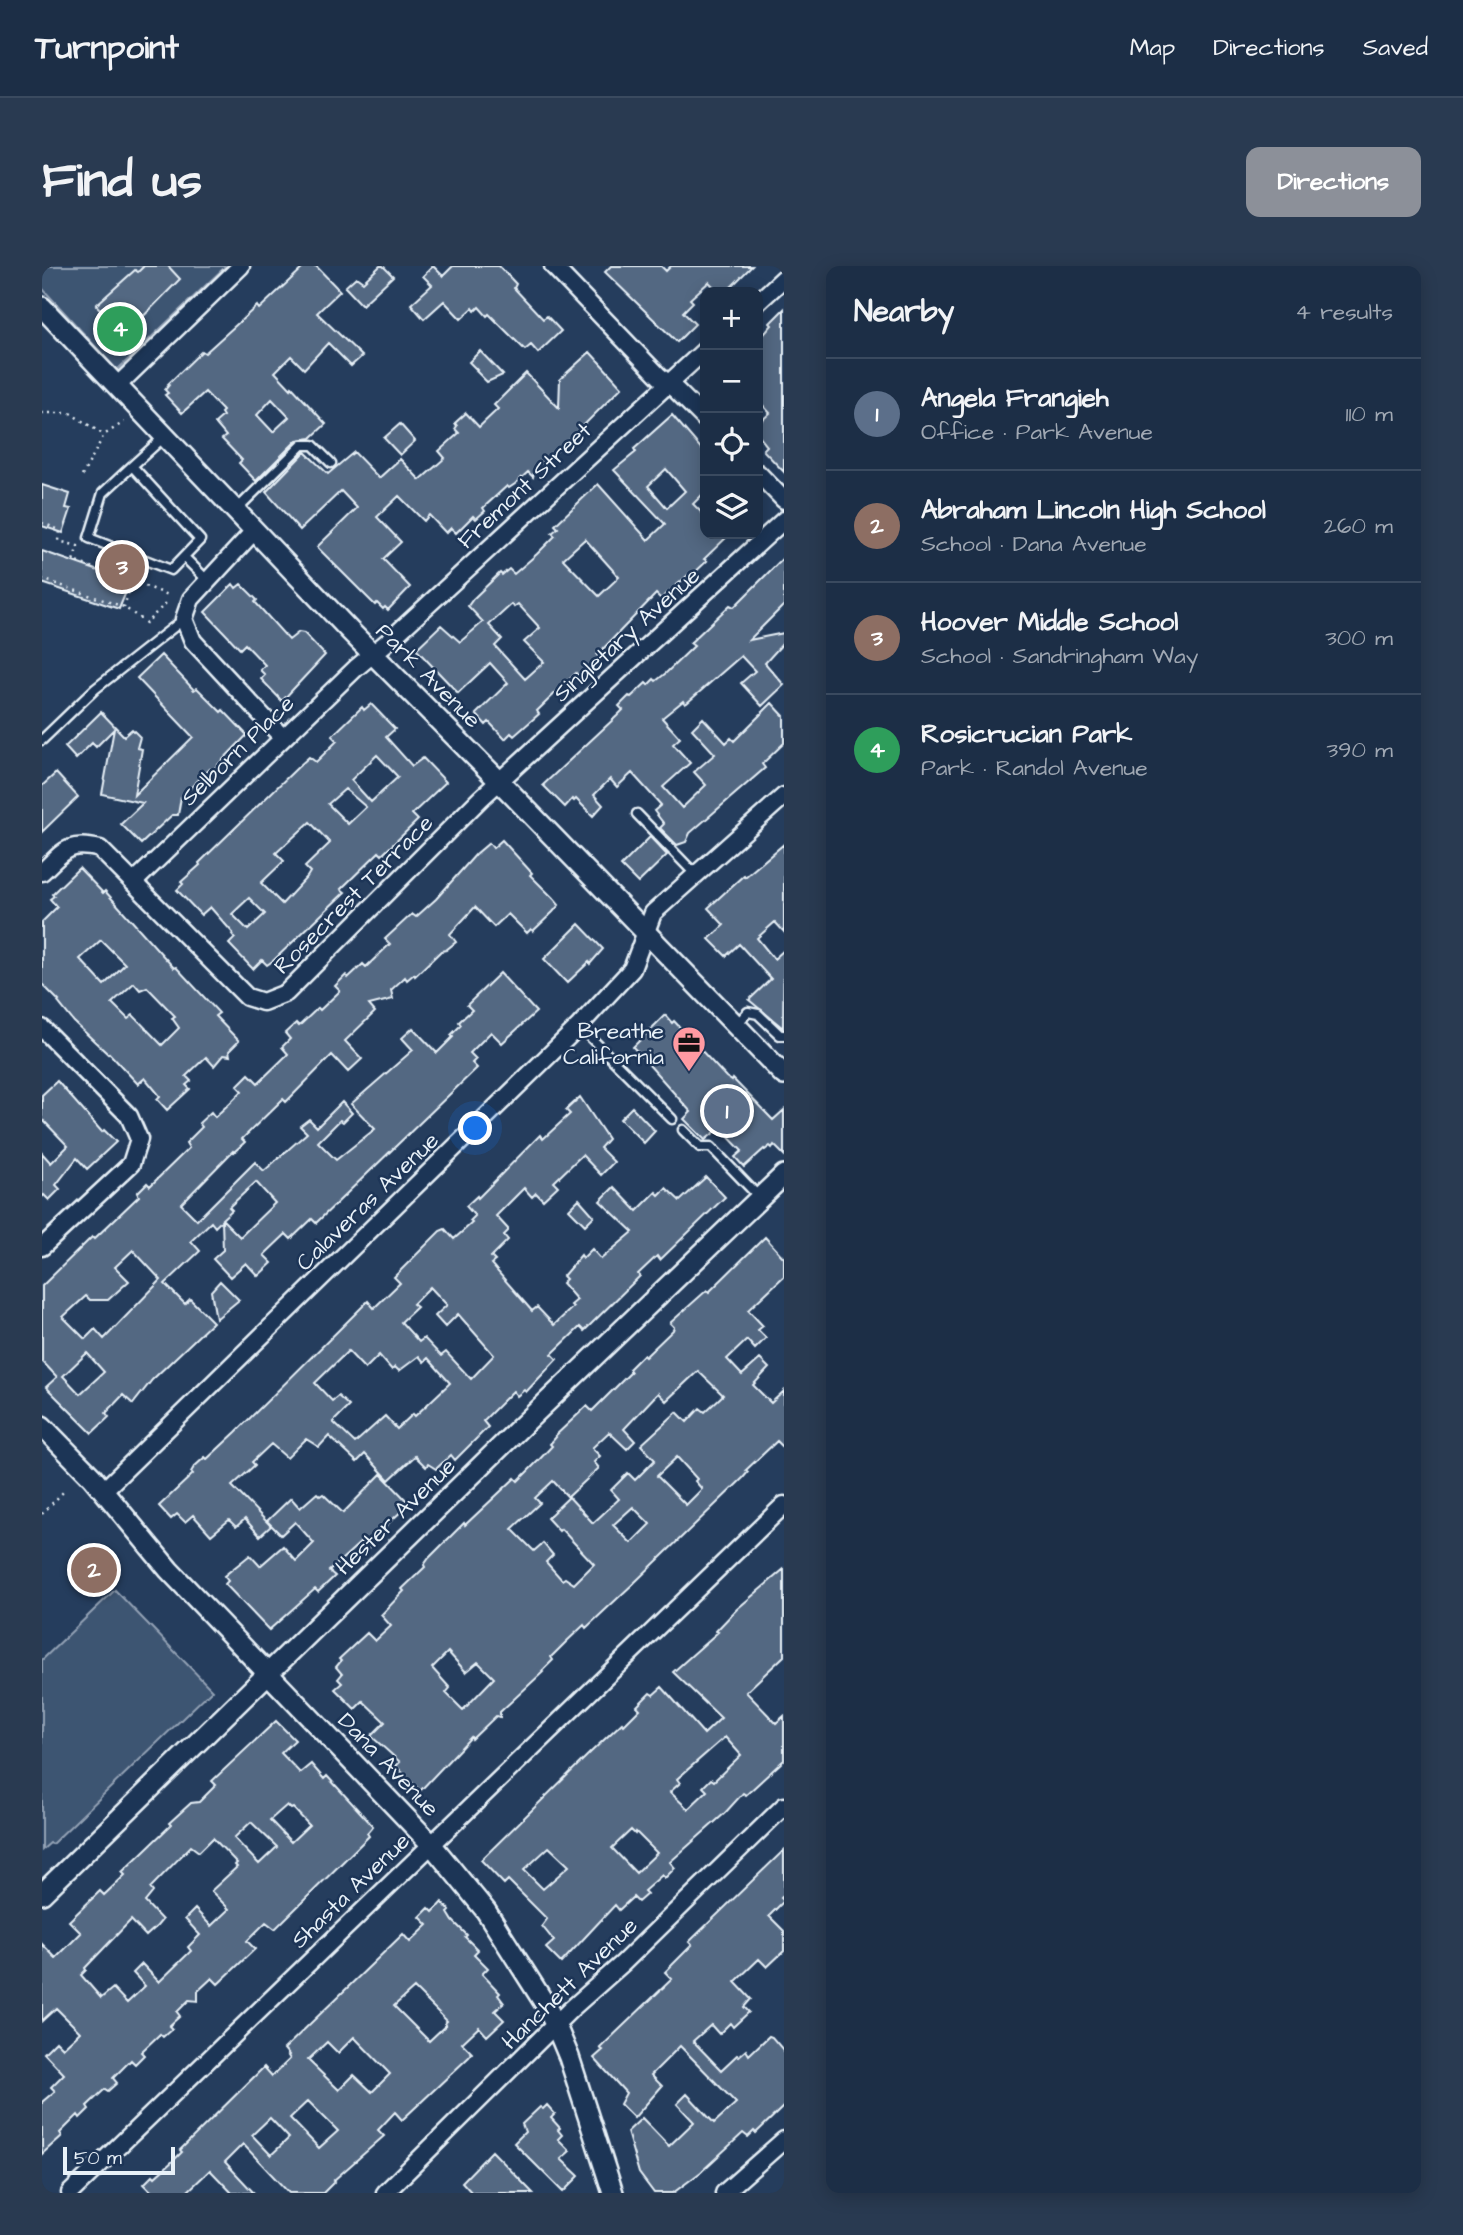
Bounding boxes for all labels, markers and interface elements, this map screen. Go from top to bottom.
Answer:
text: Turnpoint [35,25,179,71]
text: Map [1130,31,1175,65]
text: Directions [1213,31,1325,65]
text: Saved [1363,31,1428,65]
button: Directions [1246,147,1421,217]
text: Find us [42,148,202,216]
map controls [700,287,763,539]
button: + [700,287,763,350]
text: Nearby [854,291,954,333]
text: 4 results [1295,296,1393,328]
pin: 4 [97,303,143,355]
button: − [700,350,763,413]
text: Angela Frangieh [921,380,1109,416]
text: 1 [876,398,878,430]
text: 110 m [1345,398,1393,430]
button: locate [700,413,763,476]
street label: Fremont Street [451,415,599,556]
text: Office · Park Avenue [921,416,1153,448]
button: layers [700,476,763,539]
text: Abraham Lincoln High School [921,492,1266,528]
text: 2 [870,510,884,542]
text: 260 m [1324,510,1393,542]
text: School · Dana Avenue [921,528,1147,560]
pin: 3 [99,541,145,593]
street label: Singletary Avenue [546,560,708,710]
text: Hoover Middle School [921,604,1178,640]
street label: Park Avenue [368,616,488,736]
text: 3 [871,622,883,654]
text: 300 m [1325,622,1393,654]
text: School · Sandringham Way [921,640,1198,672]
street label: Selborn Place [174,688,302,813]
text: Rosicrucian Park [921,716,1132,752]
text: 4 [869,734,885,766]
text: 390 m [1327,734,1393,766]
text: Park · Randol Avenue [921,752,1148,784]
street label: Rosecrest Terrace [267,808,441,982]
place label: Breathe California [563,1015,664,1073]
office icon: Breathe California [670,1024,708,1073]
pin: 1 [704,1085,750,1137]
your location [458,1111,492,1145]
street label: Calaveras Avenue [289,1125,446,1278]
street label: Hester Avenue [328,1451,463,1583]
pin: 2 [71,1544,117,1596]
street label: Dana Avenue [330,1705,446,1824]
street label: Shasta Avenue [284,1826,417,1956]
street label: Hanchett Avenue [495,1910,645,2057]
scale bar [63,2144,175,2176]
text: 50 m [74,2145,122,2172]

